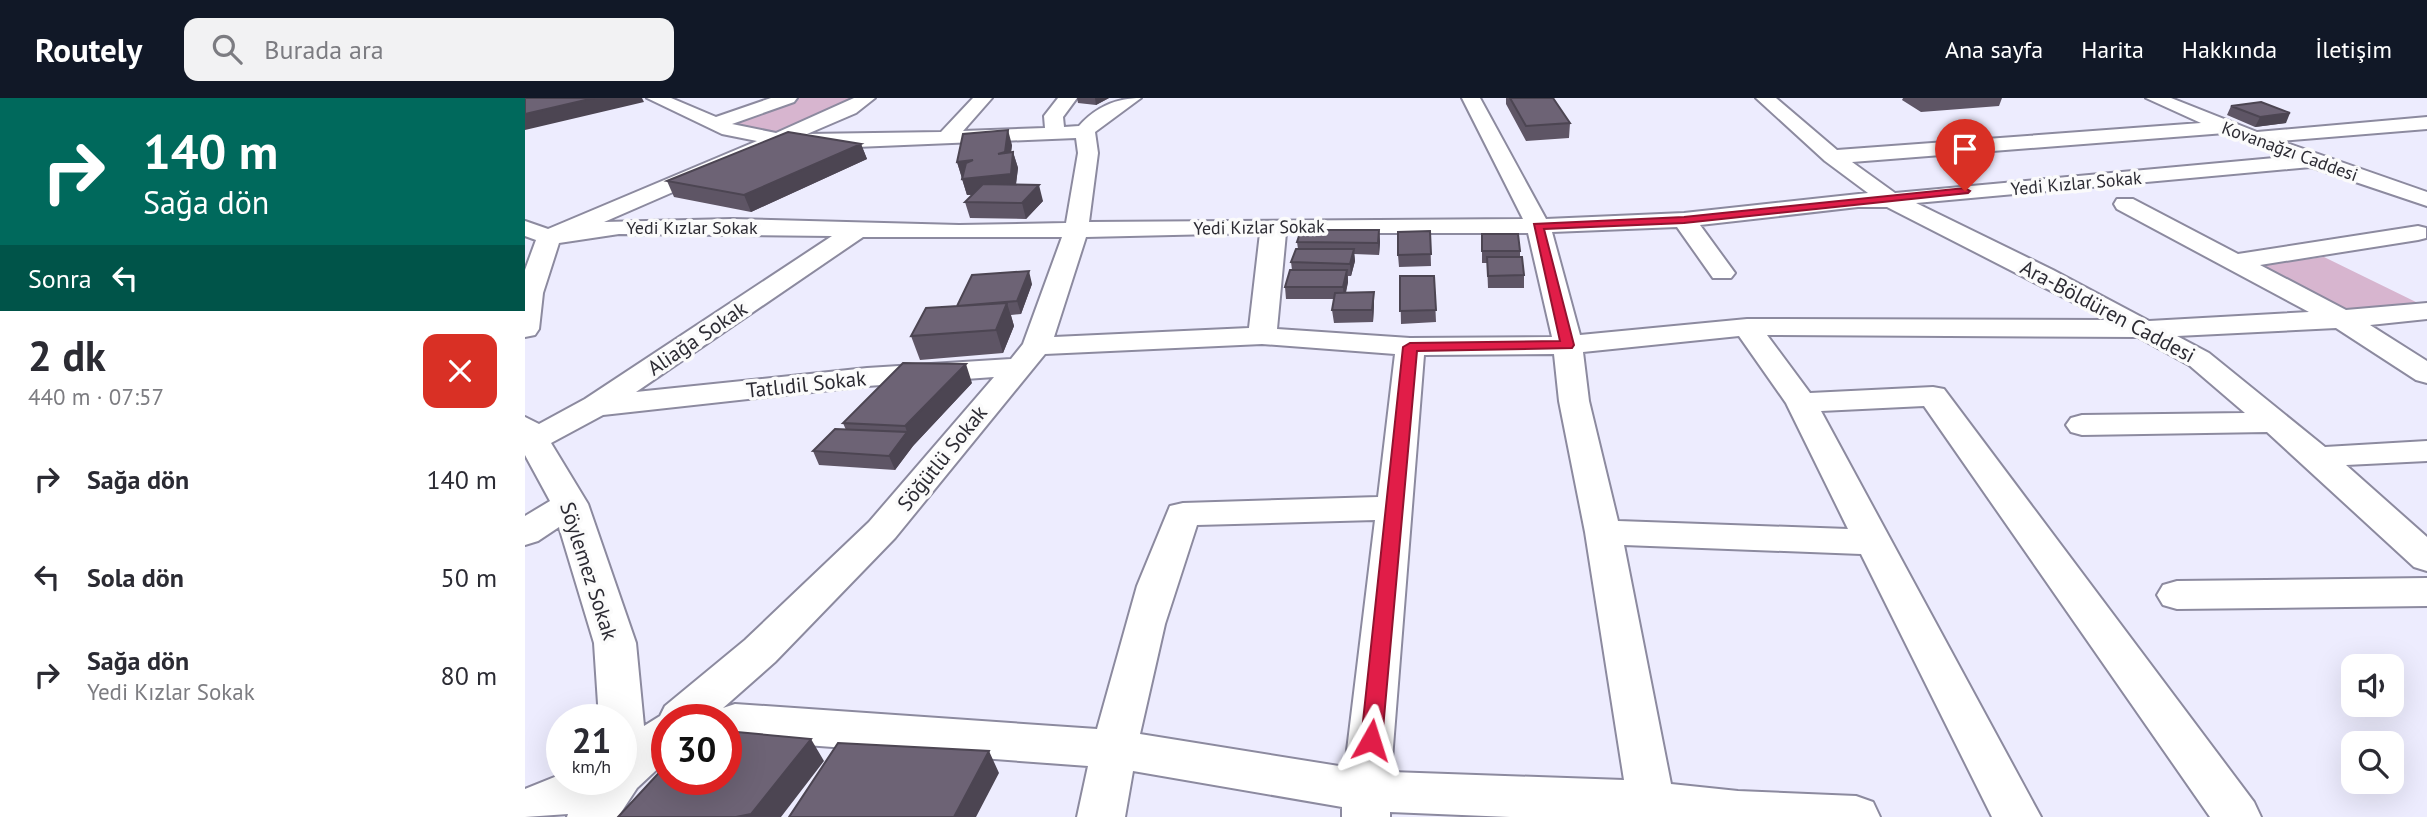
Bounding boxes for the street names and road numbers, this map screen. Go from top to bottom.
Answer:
street label: Kovanağzı Caddesi [2219,116,2361,186]
street label: Yedi Kızlar Sokak [2010,166,2143,200]
street label: Yedi Kızlar Sokak [1193,214,1325,240]
street label: Yedi Kızlar Sokak [626,216,758,239]
street label: Ara-Böldüren Caddesi [2016,253,2200,369]
street label: Aliağa Sokak [642,295,752,381]
street label: Tatlıdil Sokak [745,364,867,404]
street label: Söğütlü Sokak [891,400,993,516]
street label: Söylemez Sokak [554,499,624,643]

